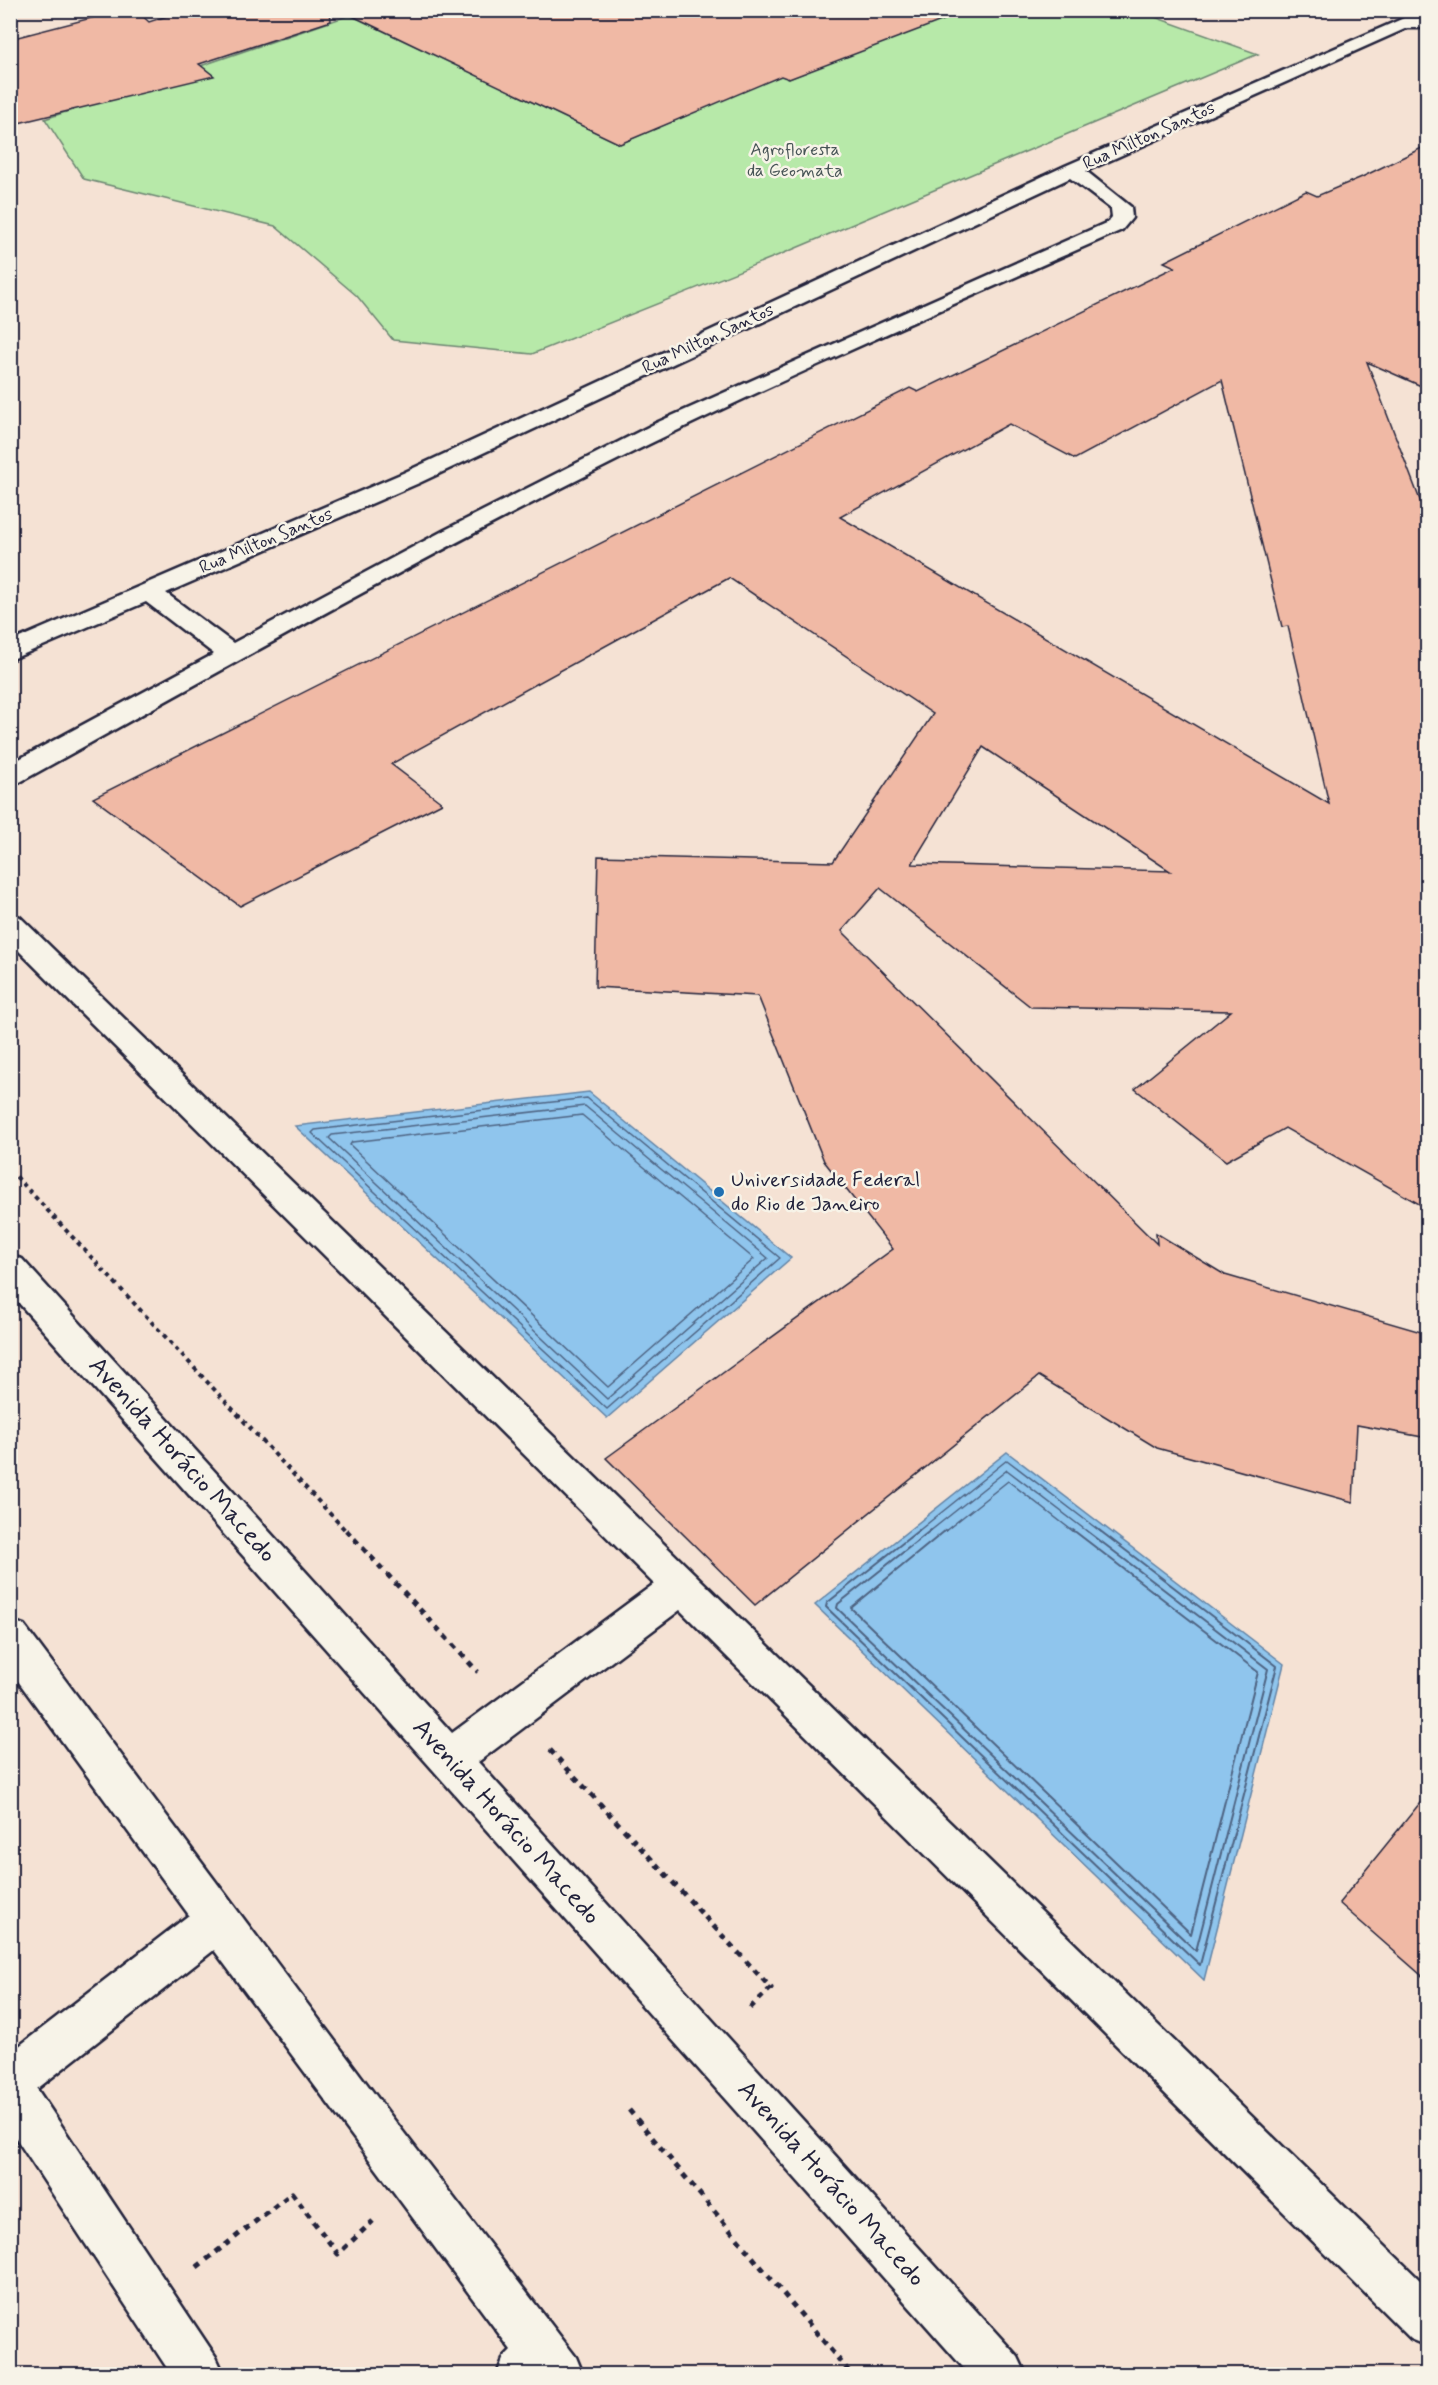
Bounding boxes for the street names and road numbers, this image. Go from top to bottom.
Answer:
street label: Rua Milton Santos [1079,96,1219,176]
street label: Rua Milton Santos [638,298,778,380]
street label: Rua Milton Santos [196,502,336,580]
street label: Avenida Horácio Macedo [80,1350,284,1570]
street label: Avenida Horácio Macedo [404,1712,608,1932]
street label: Avenida Horácio Macedo [729,2074,933,2294]

